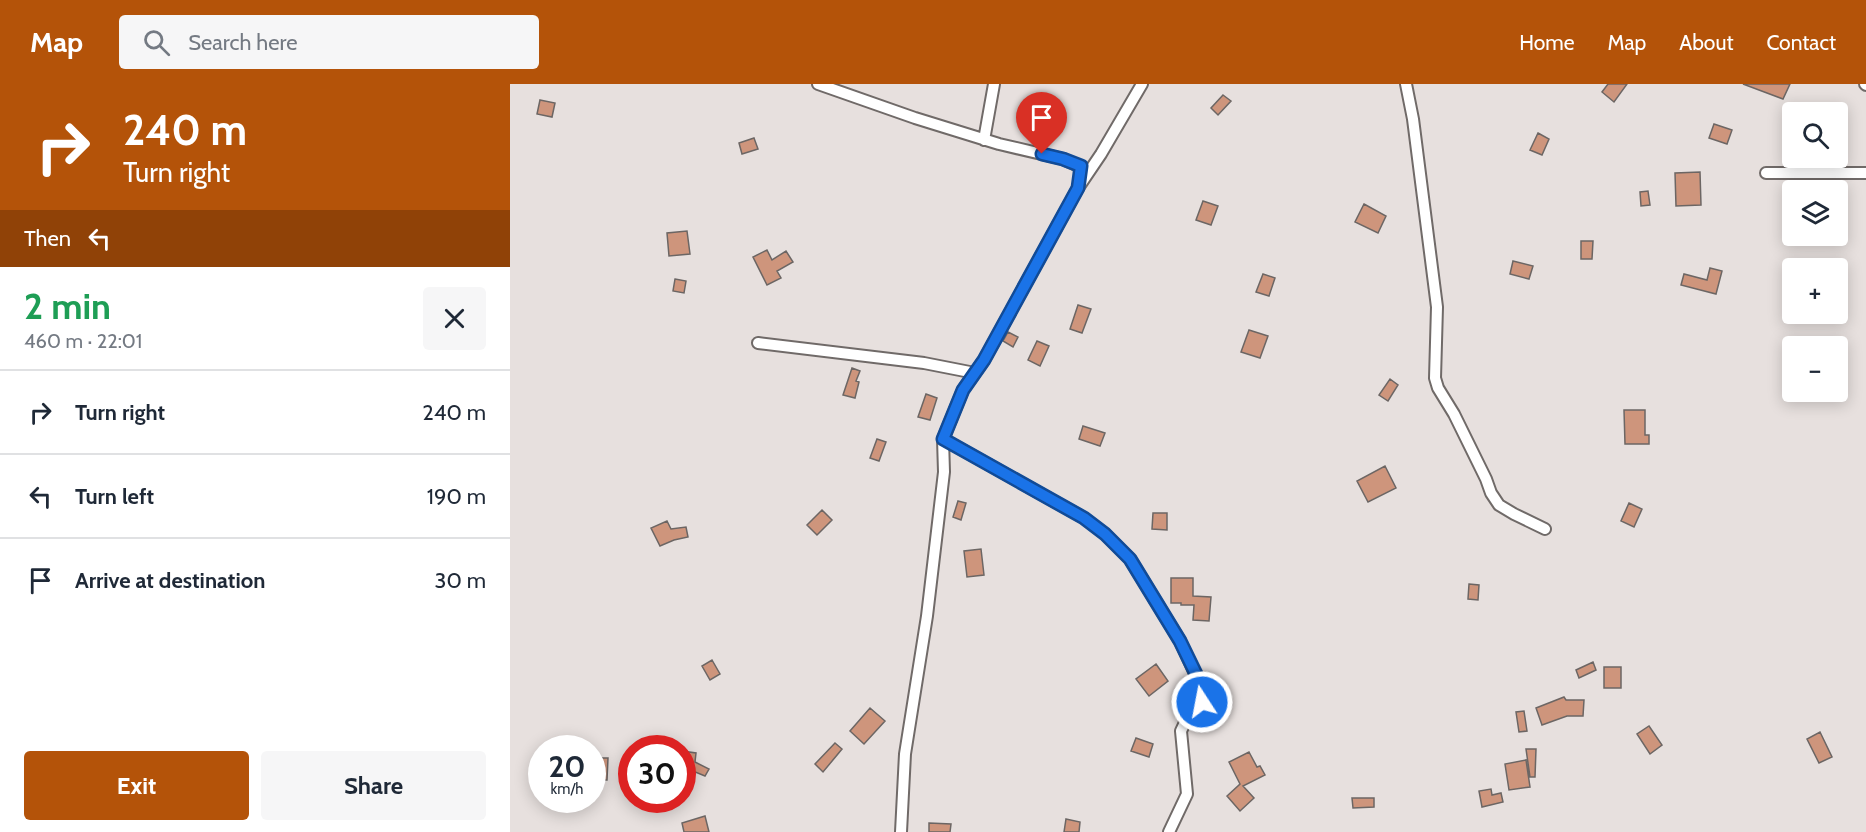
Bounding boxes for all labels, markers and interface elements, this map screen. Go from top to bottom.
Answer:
search box [119,15,539,69]
text: Map [30,25,83,59]
icon: search [140,26,173,59]
text: Search here [188,29,297,56]
text: Home [1519,30,1575,55]
text: Map [1608,30,1646,55]
text: About [1679,30,1733,55]
text: Contact [1766,30,1836,55]
pin [1016,92,1067,154]
icon: arrive [1025,101,1058,134]
map controls [1782,102,1848,402]
button: search [1782,102,1848,168]
text: 240 m [123,104,247,156]
icon: right [24,108,102,186]
text: Turn right [123,156,230,189]
button: layers [1782,180,1848,246]
icon: left [83,222,116,255]
text: Then [24,225,71,252]
button: + [1782,258,1848,324]
text: 2 min [24,284,111,328]
button: close [423,287,486,350]
text: 460 m · 22:01 [24,329,142,353]
button: − [1782,336,1848,402]
icon: right [24,396,57,429]
text: Turn right [75,399,165,426]
text: 240 m [422,399,486,426]
icon: left [24,480,57,513]
text: Turn left [75,483,154,510]
text: 190 m [427,483,486,510]
icon: arrive [24,564,57,597]
text: Arrive at destination [75,567,265,594]
text: 30 m [434,567,486,594]
position arrow [1170,670,1234,734]
speed limit sign: 30 [618,735,696,813]
text: 20 [548,748,586,785]
button: Exit [24,751,249,820]
button: Share [261,751,486,820]
text: km/h [551,780,583,798]

